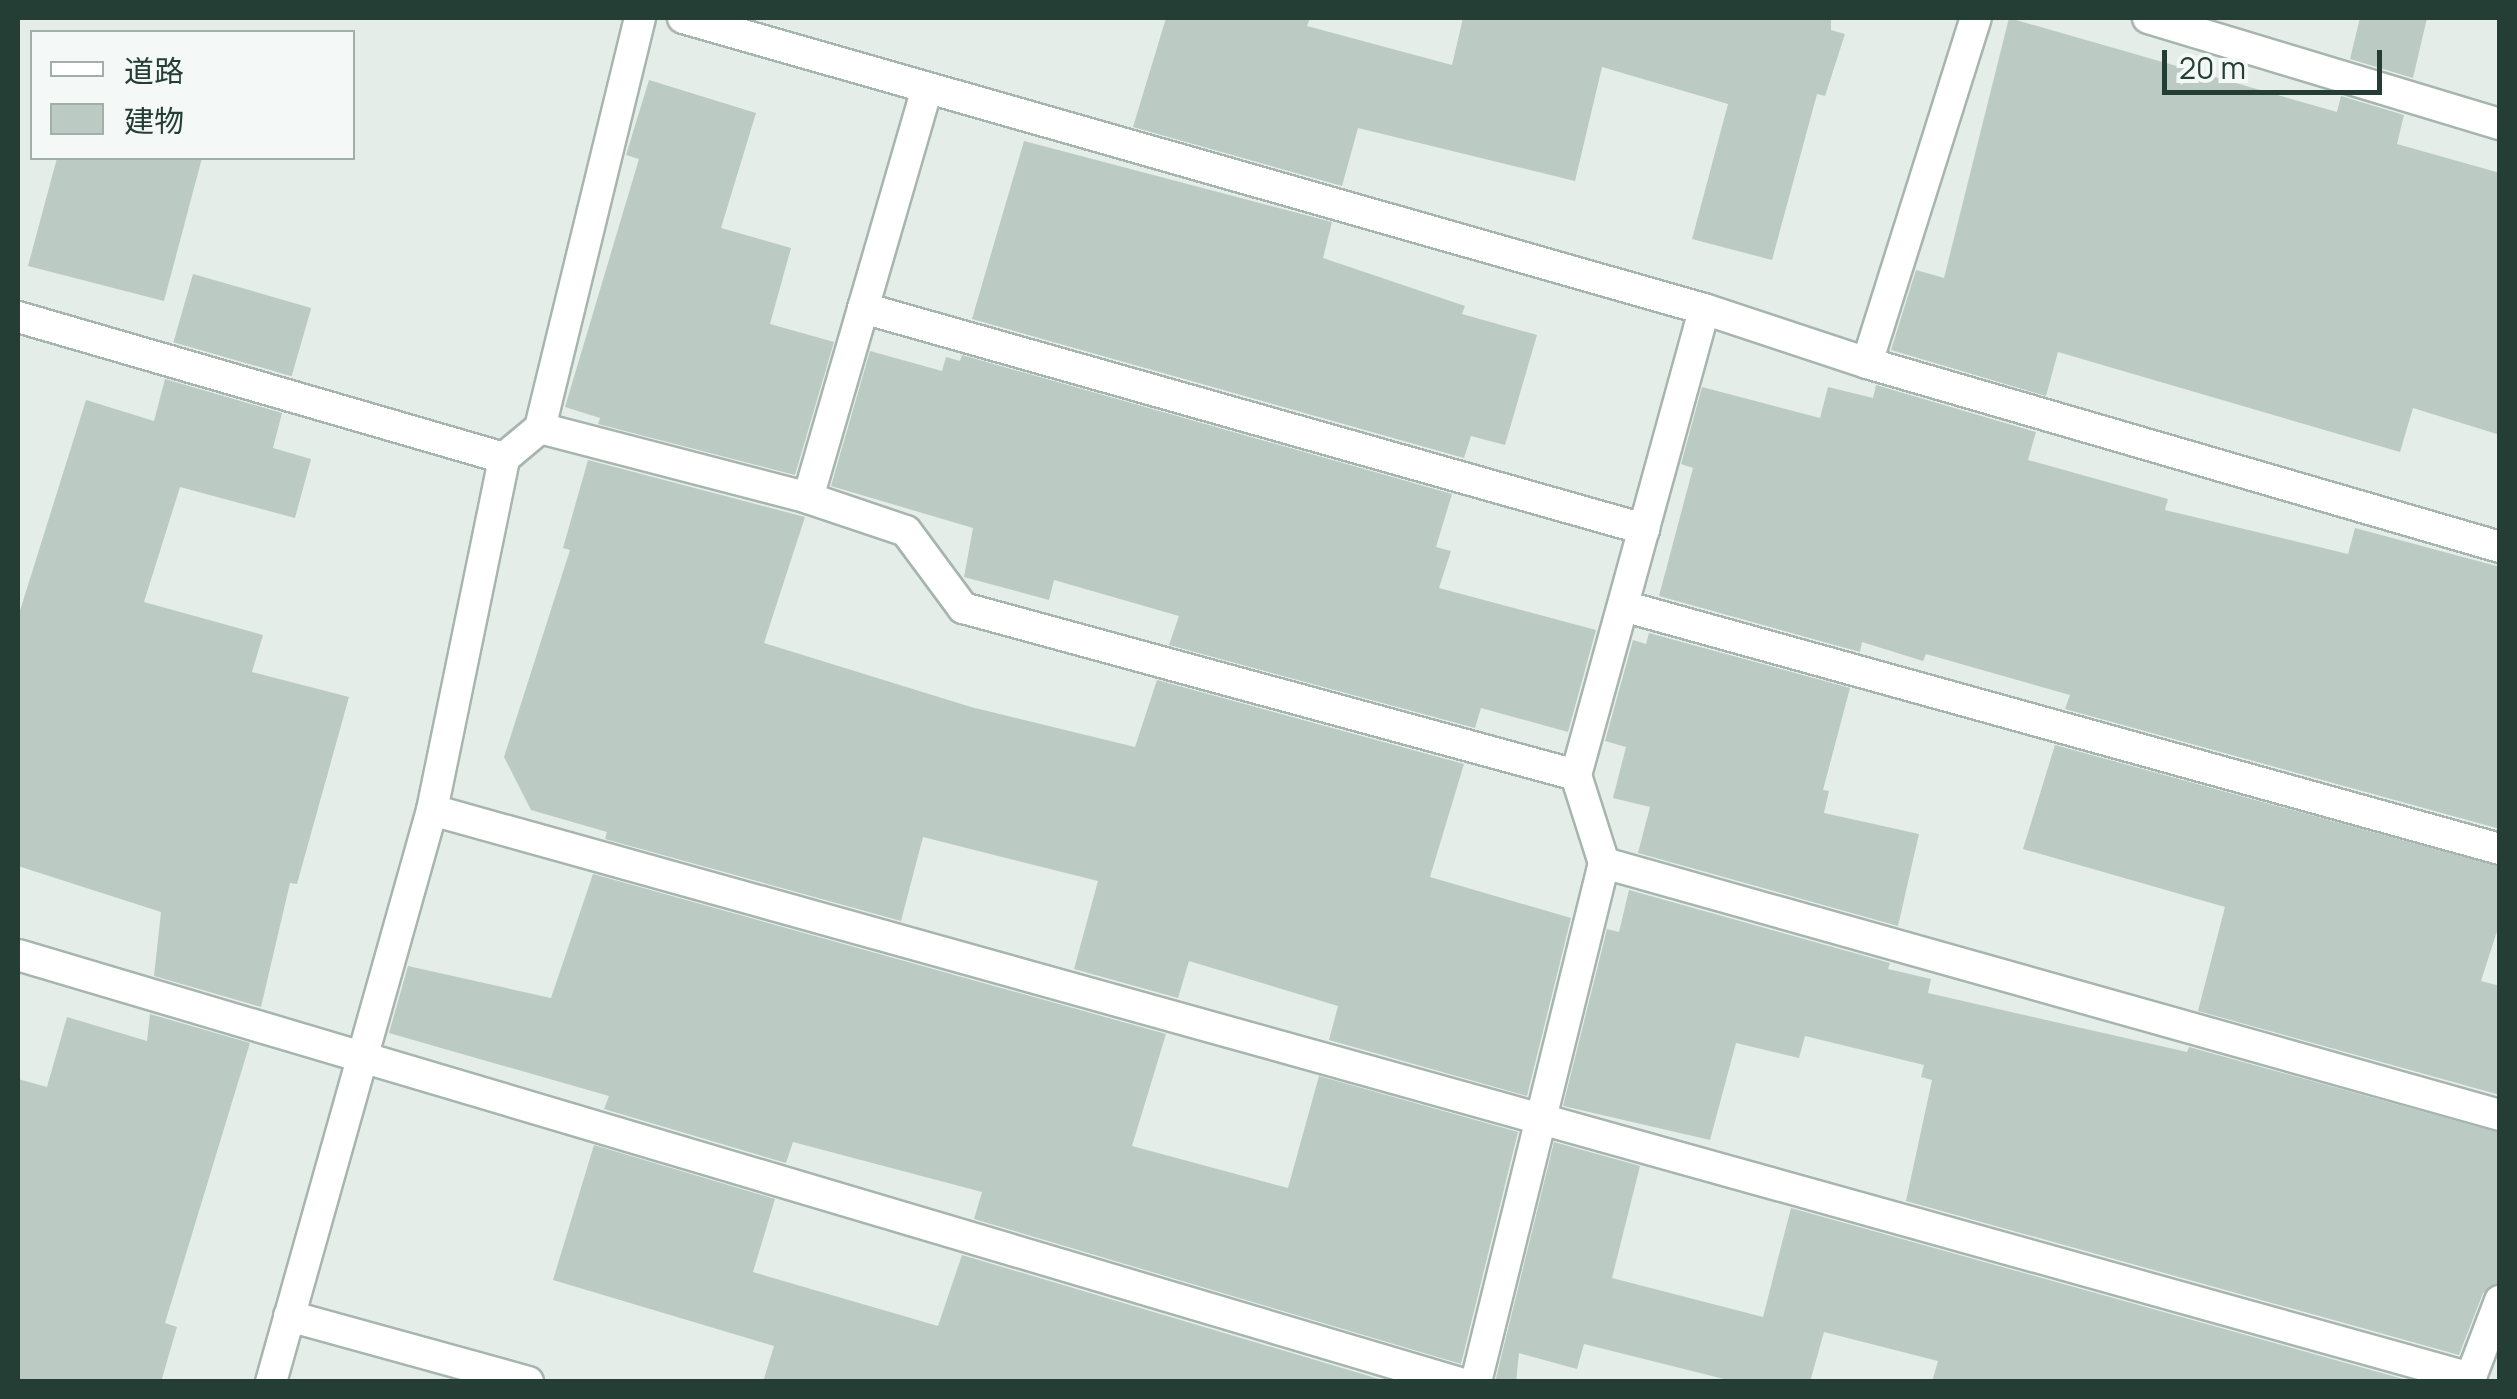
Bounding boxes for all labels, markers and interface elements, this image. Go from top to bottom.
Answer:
legend [30,30,355,160]
scale bar [2167,30,2387,92]
text: 20 m [2179,47,2246,88]
text: 道路 [124,50,184,91]
text: 建物 [124,100,184,141]

